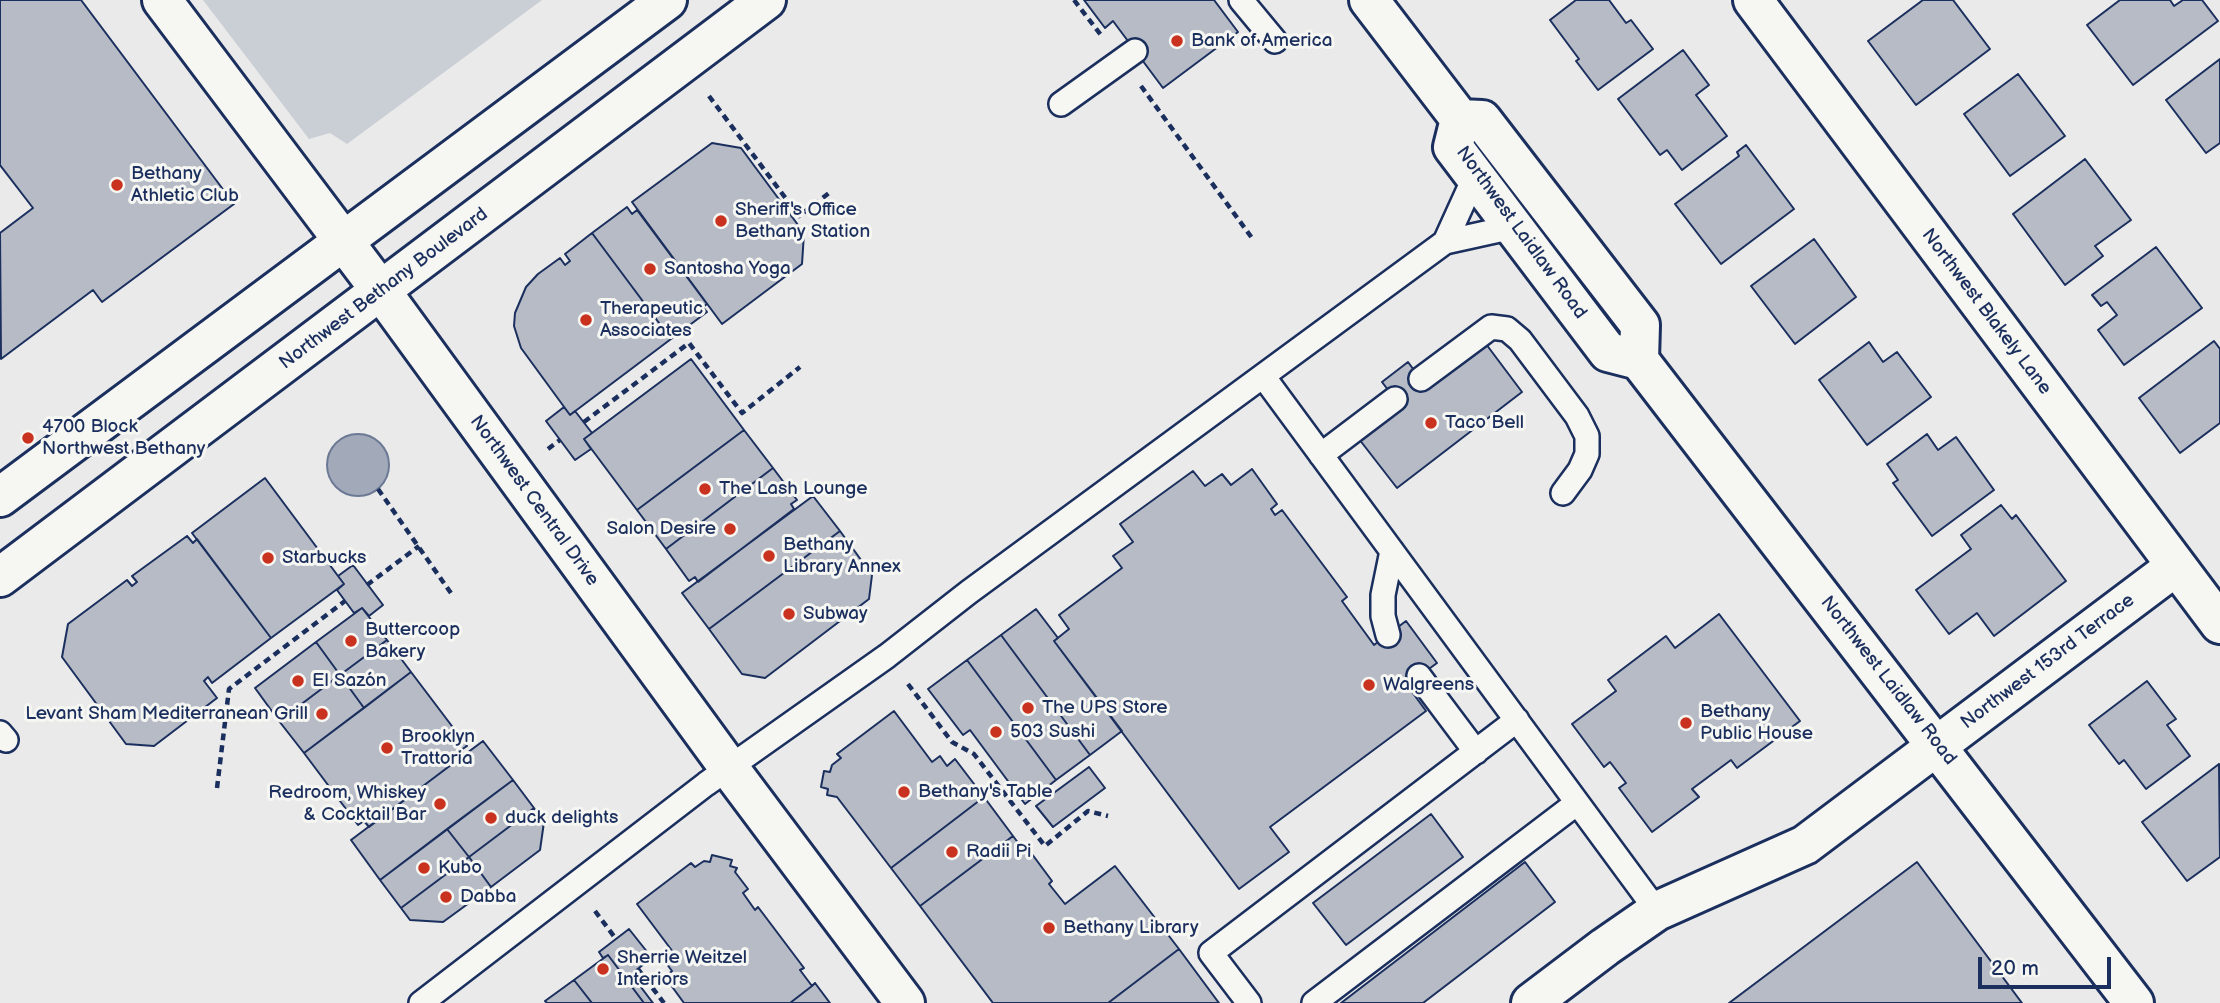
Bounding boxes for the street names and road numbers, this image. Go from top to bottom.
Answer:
street label: Northwest Laidlaw Road [1451,142,1591,324]
street label: Northwest Bethany Boulevard [275,203,493,375]
street label: Northwest Blakely Lane [1916,225,2056,399]
street label: Northwest Central Drive [464,411,604,591]
street label: Northwest 153rd Terrace [1957,589,2139,735]
street label: Northwest Laidlaw Road [1815,592,1961,770]

